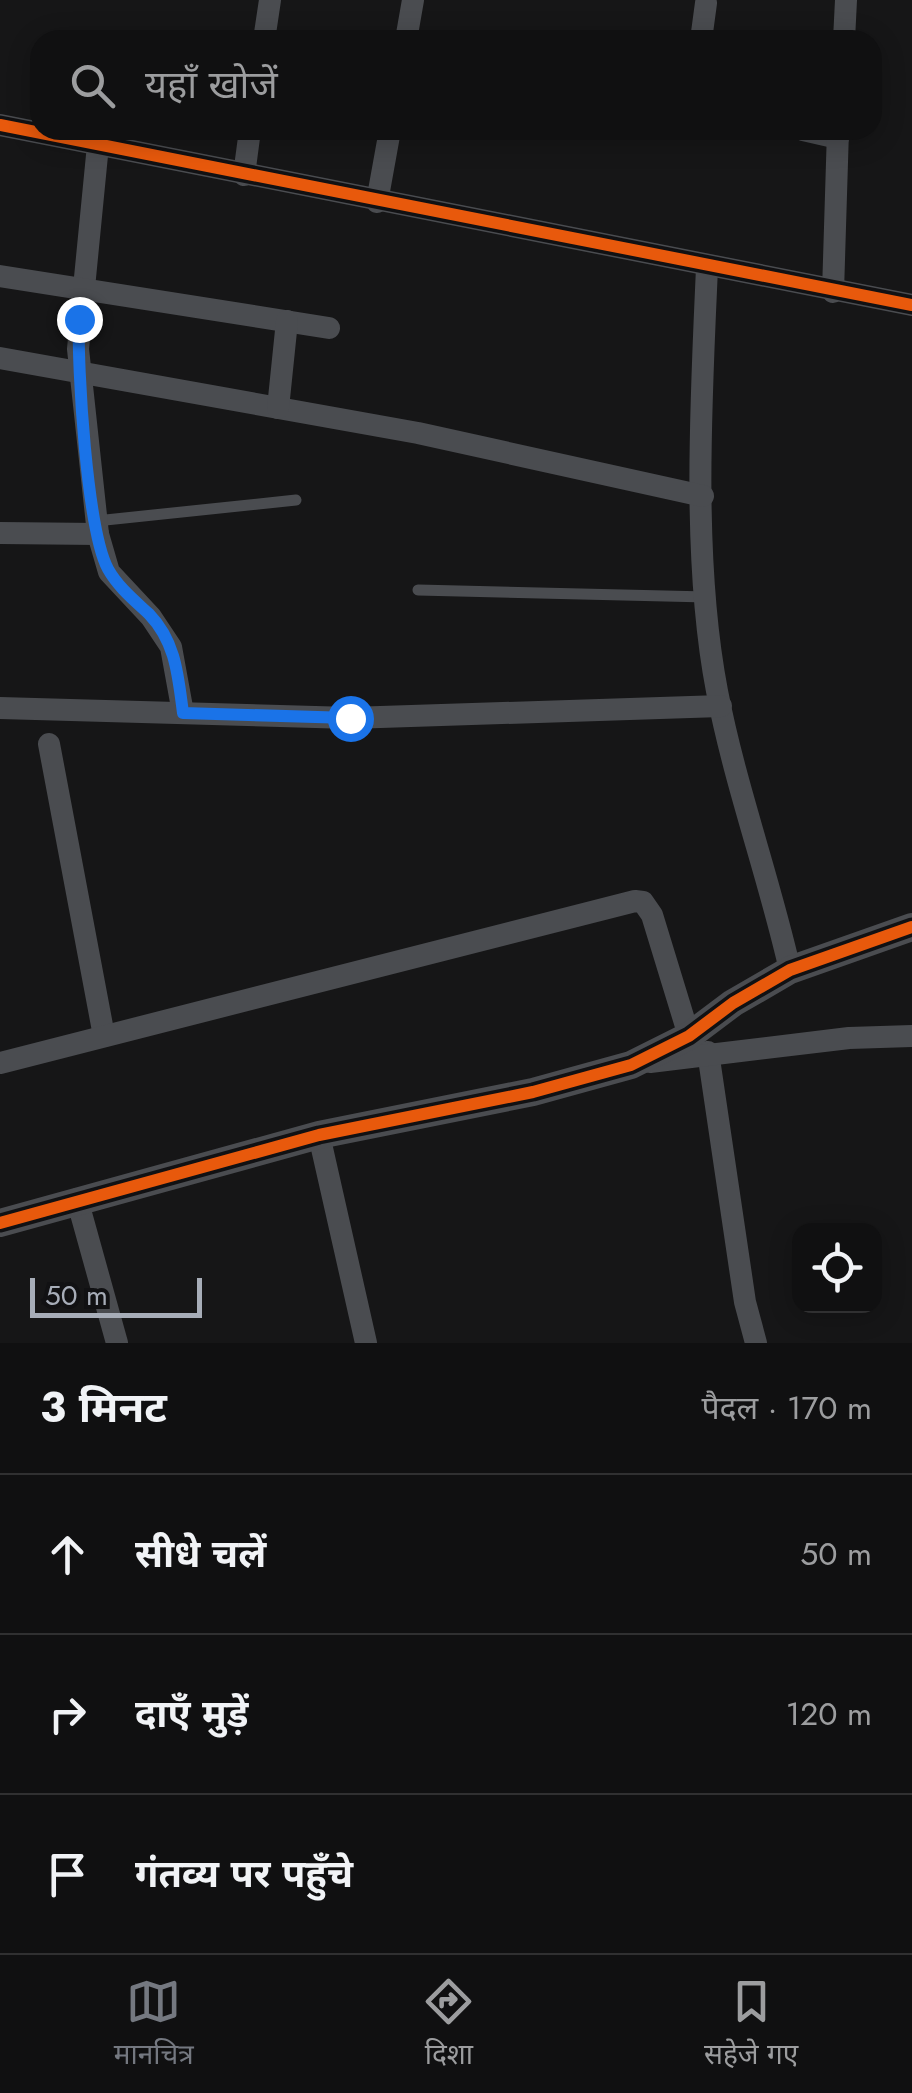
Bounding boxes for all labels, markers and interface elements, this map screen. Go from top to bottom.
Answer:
search box [30,30,882,140]
text: यहाँ खोजें [145,57,278,112]
icon: search [65,58,120,113]
route end [57,297,103,343]
route start [328,696,374,742]
map controls [792,1223,882,1313]
button: locate [792,1223,882,1313]
scale bar [30,1273,202,1318]
text: 50 m [45,1275,108,1316]
text: 3 मिनट [40,1377,167,1438]
text: पैदल · 170 m [701,1385,872,1431]
text: सीधे चलें [135,1526,266,1581]
icon: ahead [40,1527,95,1582]
text: 50 m [800,1531,872,1577]
text: दाएँ मुड़ें [135,1686,248,1741]
icon: right [40,1687,95,1742]
text: 120 m [786,1691,872,1737]
text: गंतव्य पर पहुँचे [135,1846,353,1901]
icon: arrive [40,1847,95,1902]
tab: मानचित्र [114,1974,194,2075]
tab: दिशा [421,1974,476,2075]
tab: सहेजे गए [704,1974,798,2075]

